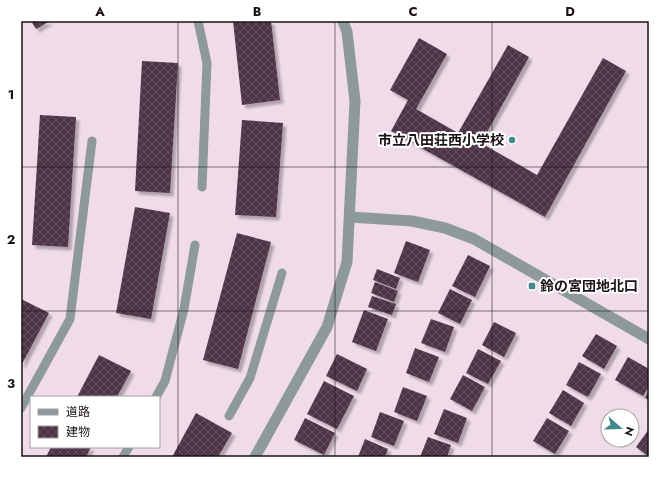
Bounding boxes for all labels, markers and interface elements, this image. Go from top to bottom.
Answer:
text: A [94,2,105,21]
text: B [253,2,262,21]
text: C [408,2,418,21]
text: D [565,2,575,21]
text: 1 [8,85,14,104]
place label: 市立八田荘西小学校 [378,130,504,150]
marker: 市立八田荘西小学校 [507,135,517,145]
text: 2 [7,230,15,249]
place label: 鈴の宮団地北口 [540,276,638,296]
marker: 鈴の宮団地北口 [527,281,537,291]
text: 3 [7,374,15,393]
legend [30,396,160,448]
text: 道路 [66,403,90,421]
north arrow [600,408,640,448]
text: 建物 [66,423,90,441]
text: N [620,425,638,438]

